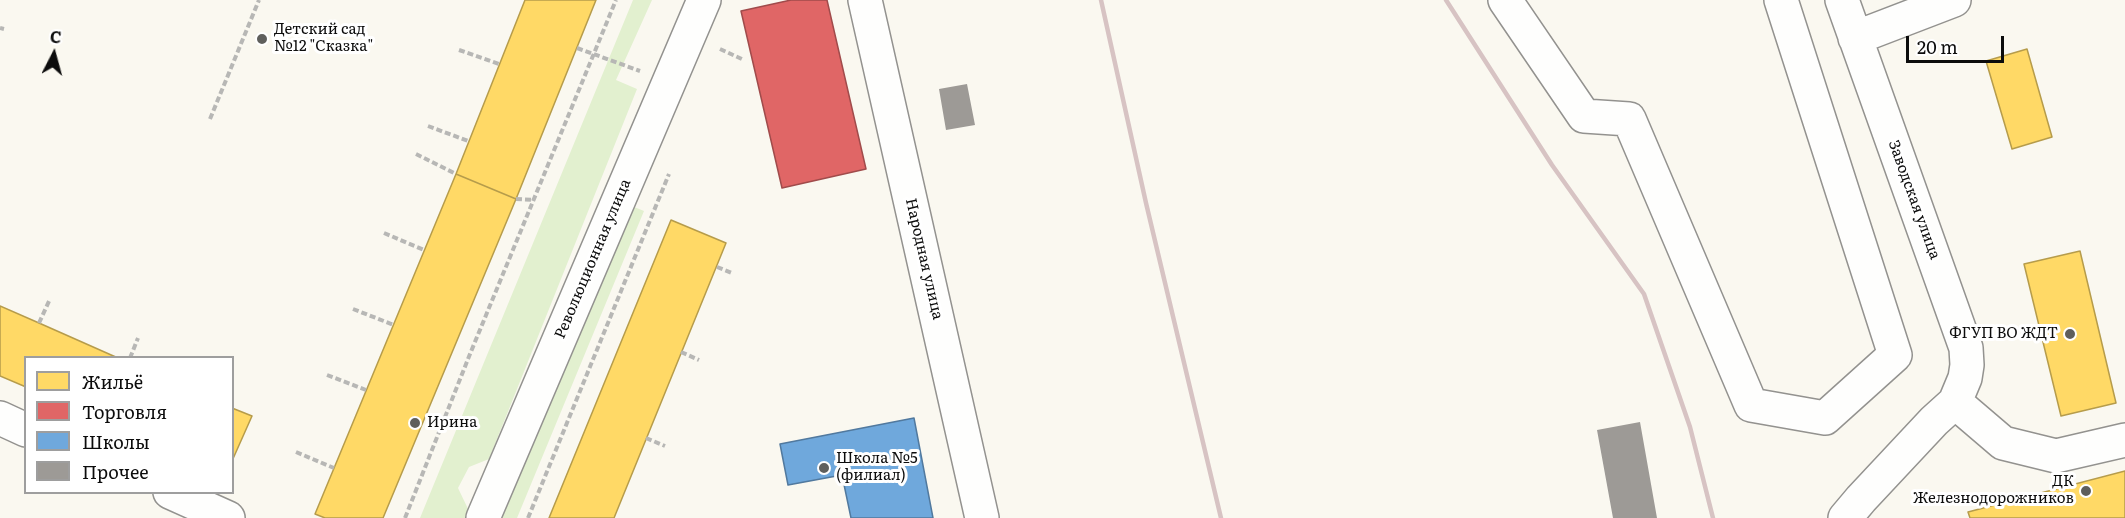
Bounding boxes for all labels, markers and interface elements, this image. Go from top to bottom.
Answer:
place label: Детский сад №12 "Сказка" [274,21,373,56]
north arrow [24,24,84,84]
text: С [49,24,63,49]
scale bar [1909,24,2006,62]
marker: Детский сад №12 "Сказка" [255,32,269,46]
text: 20 m [1917,33,1958,60]
street label: Заводская улица [1884,138,1944,262]
street label: Революционная улица [551,176,635,342]
street label: Народная улица [901,197,947,321]
place label: ФГУП ВО ЖДТ [1949,325,2058,343]
marker: ФГУП ВО ЖДТ [2063,327,2077,341]
legend [24,356,234,494]
text: Жильё [82,368,143,395]
text: Торговля [82,398,167,425]
place label: Ирина [427,414,477,432]
marker: Ирина [408,416,422,430]
text: Школы [82,428,150,455]
place label: Школа №5 (филиал) [836,450,918,485]
text: Прочее [82,458,149,485]
marker: Школа №5 (филиал) [817,461,831,475]
place label: ДК Железнодорожников [1913,473,2074,508]
marker: ДК Железнодорожников [2079,484,2093,498]

